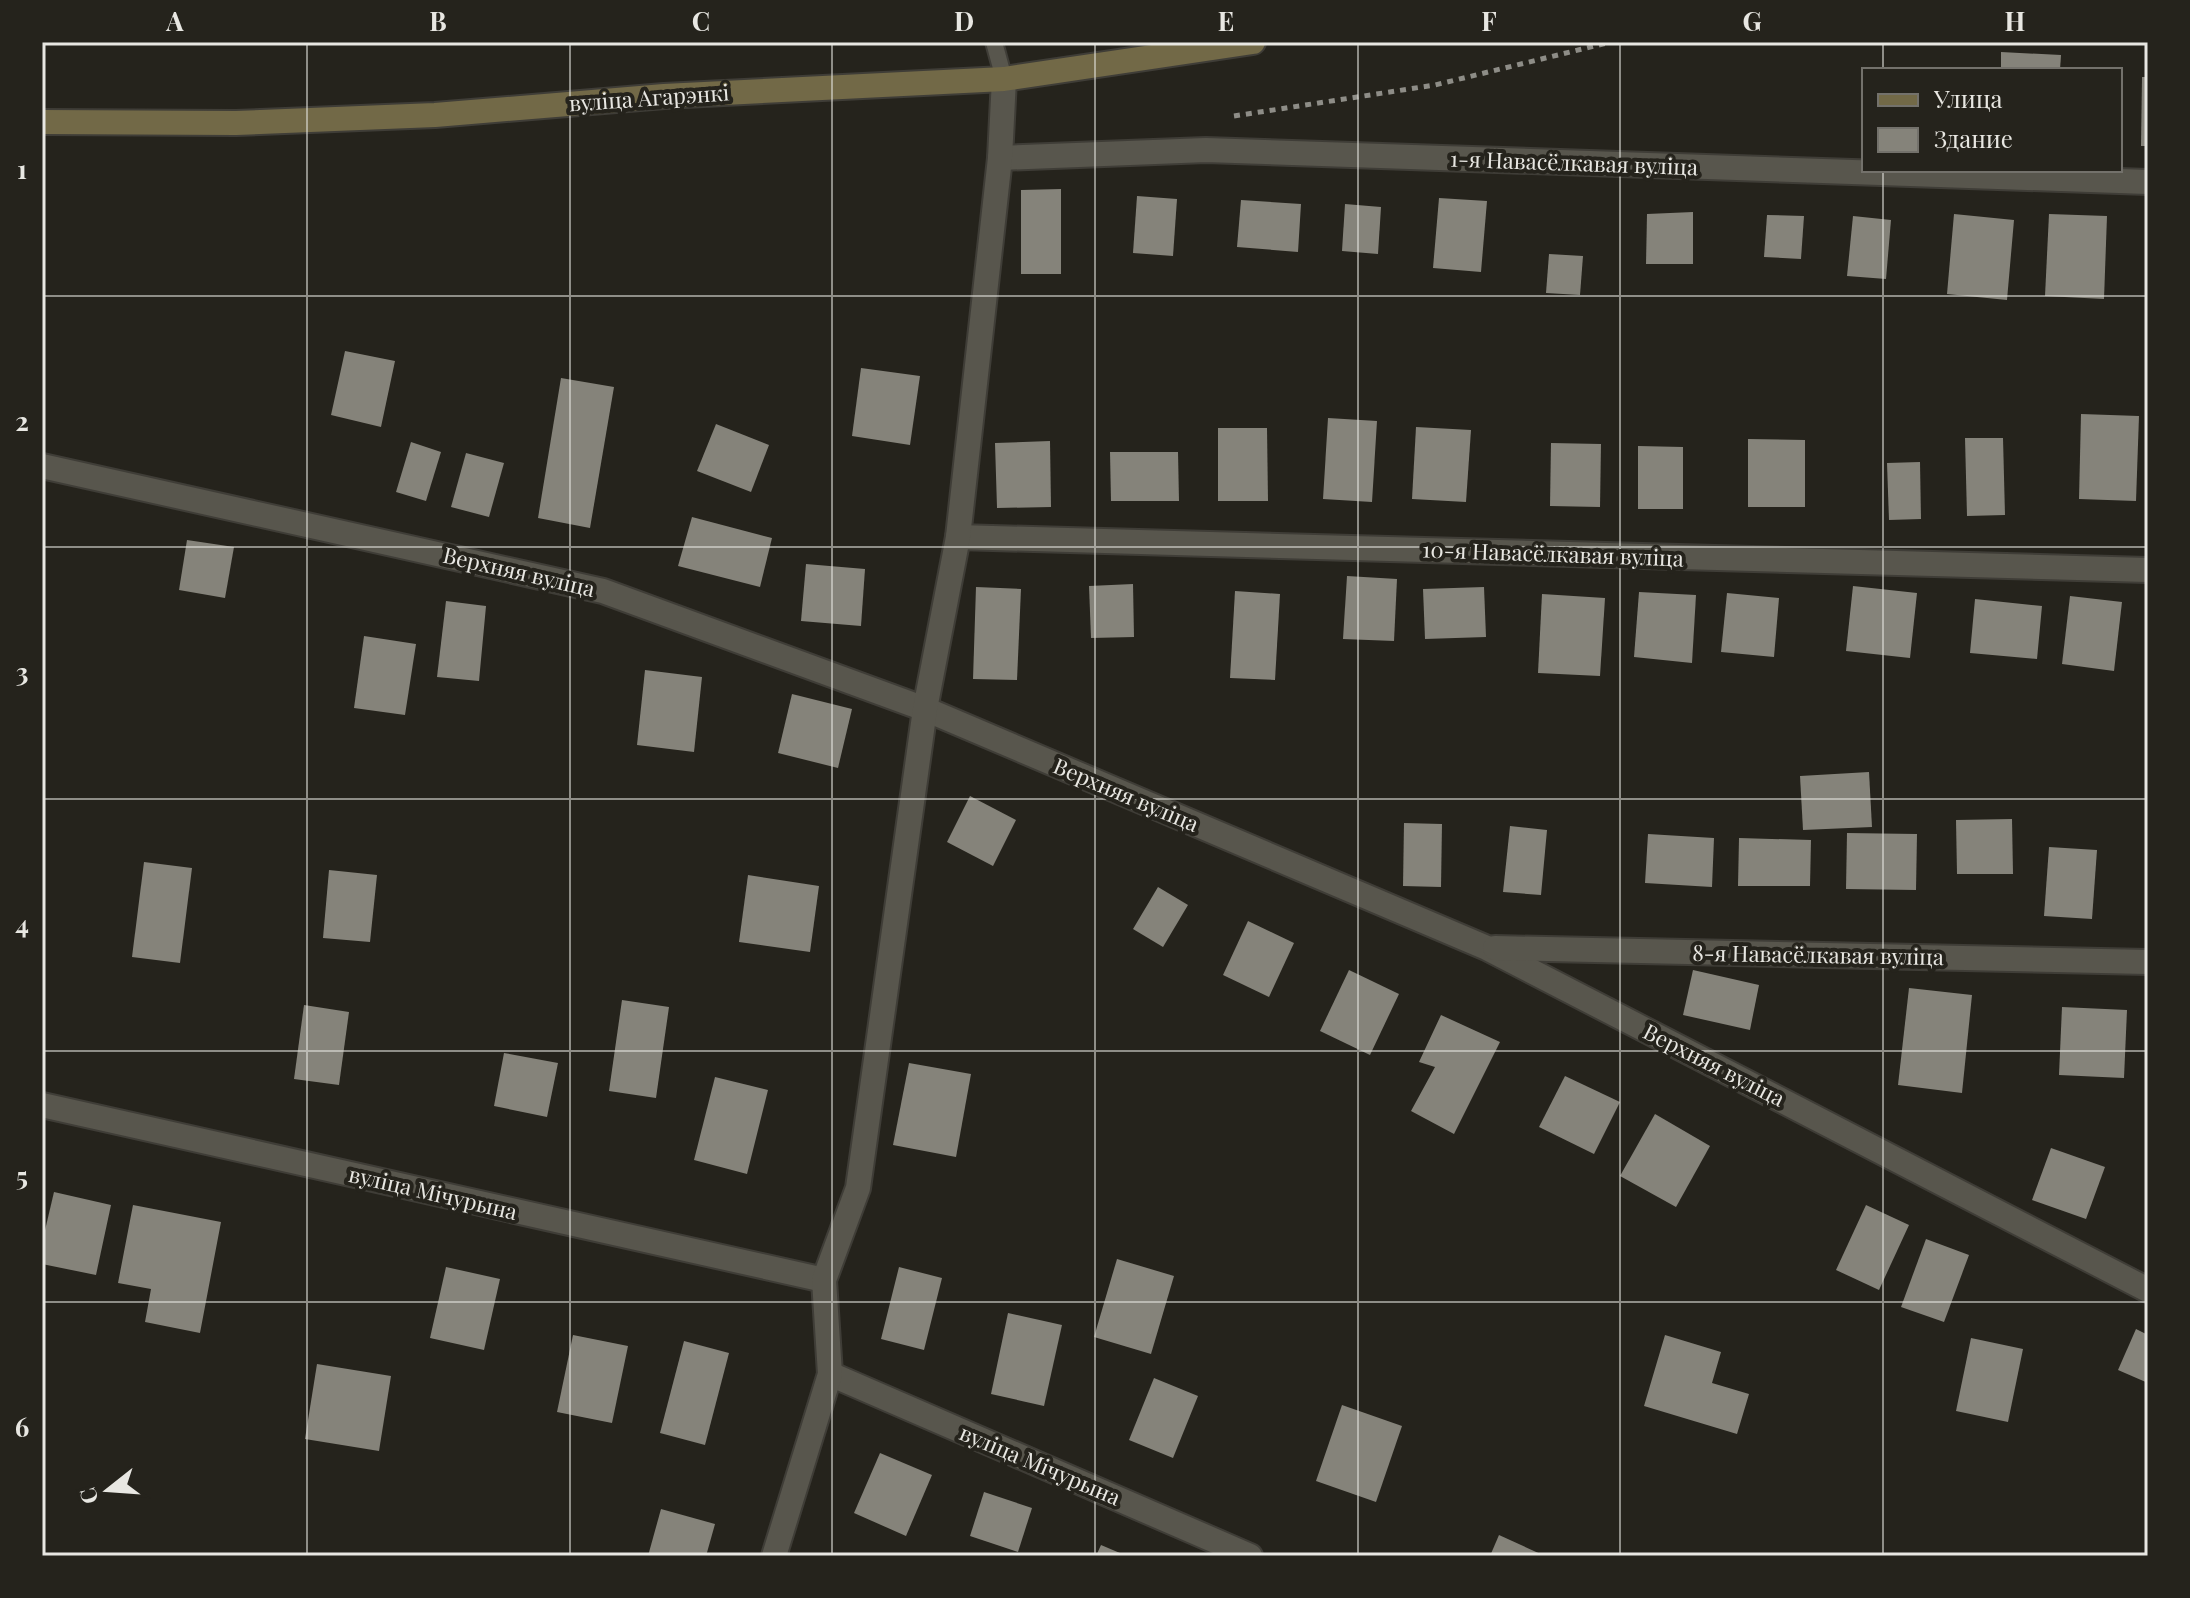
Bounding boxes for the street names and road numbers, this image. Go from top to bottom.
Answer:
street label: вуліца Агарэнкі [568,76,730,118]
street label: 1-я Навасёлкавая вуліца [1450,143,1698,181]
street label: 10-я Навасёлкавая вуліца [1422,533,1684,573]
street label: Верхняя вуліца [440,539,598,603]
street label: Верхняя вуліца [1049,750,1204,838]
street label: 8-я Навасёлкавая вуліца [1692,937,1944,971]
street label: Верхняя вуліца [1639,1016,1790,1113]
street label: вуліца Мічурына [346,1158,520,1226]
street label: вуліца Мічурына [955,1417,1125,1512]

